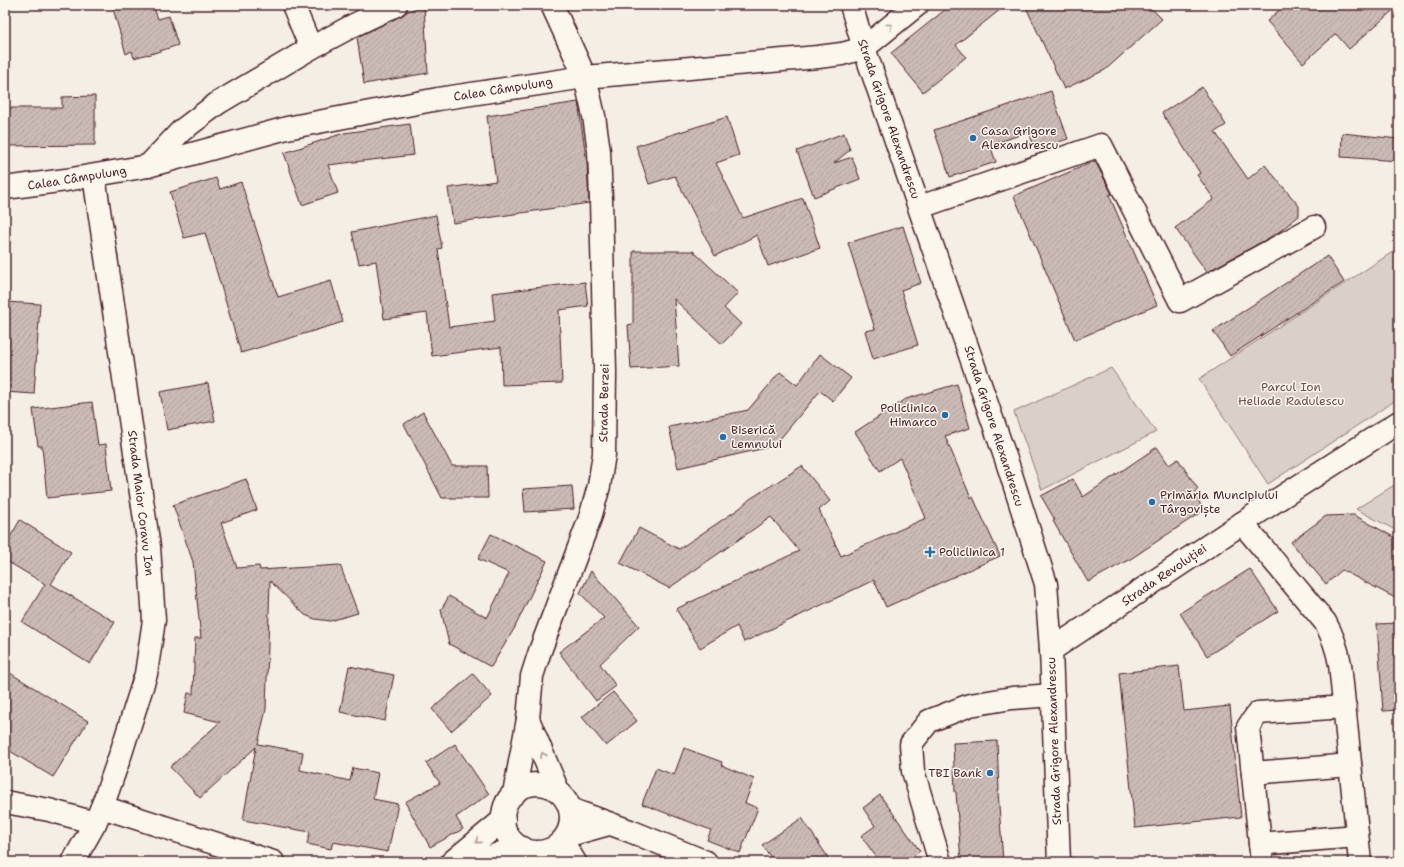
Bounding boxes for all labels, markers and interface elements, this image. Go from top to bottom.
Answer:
one-way arrow [886,24,893,31]
street label: Strada Grigore Alexandrescu [854,37,924,201]
street label: Calea Câmpulung [452,73,554,105]
place label: Casa Grigore Alexandrescu [981,123,1058,153]
marker: Casa Grigore Alexandrescu [968,133,978,143]
street label: Calea Câmpulung [26,162,128,194]
street label: Strada Grigore Alexandrescu [960,343,1028,509]
street label: Strada Berzei [595,363,613,443]
park label: Parcul Ion Heliade Radulescu [1238,379,1344,409]
place label: Policlinica Himarco [880,400,938,430]
marker: Policlinica Himarco [940,410,950,420]
place label: Biserică Lemnului [731,422,782,452]
street label: Strada Maior Coravu Ion [124,429,158,577]
marker: Biserică Lemnului [718,432,728,442]
place label: Primăria Muncipiului Târgoviște [1160,487,1278,517]
marker: Primăria Muncipiului Târgoviște [1147,497,1157,507]
street label: Strada Revoluției [1118,541,1210,609]
place label: Policlinica 1 [939,544,1005,560]
marker: Policlinica 1 [924,546,936,558]
street label: Strada Grigore Alexandrescu [1043,657,1065,825]
one-way arrow [540,752,548,760]
place label: TBI Bank [928,765,982,781]
marker: TBI Bank [985,768,995,778]
one-way arrow [475,836,482,843]

